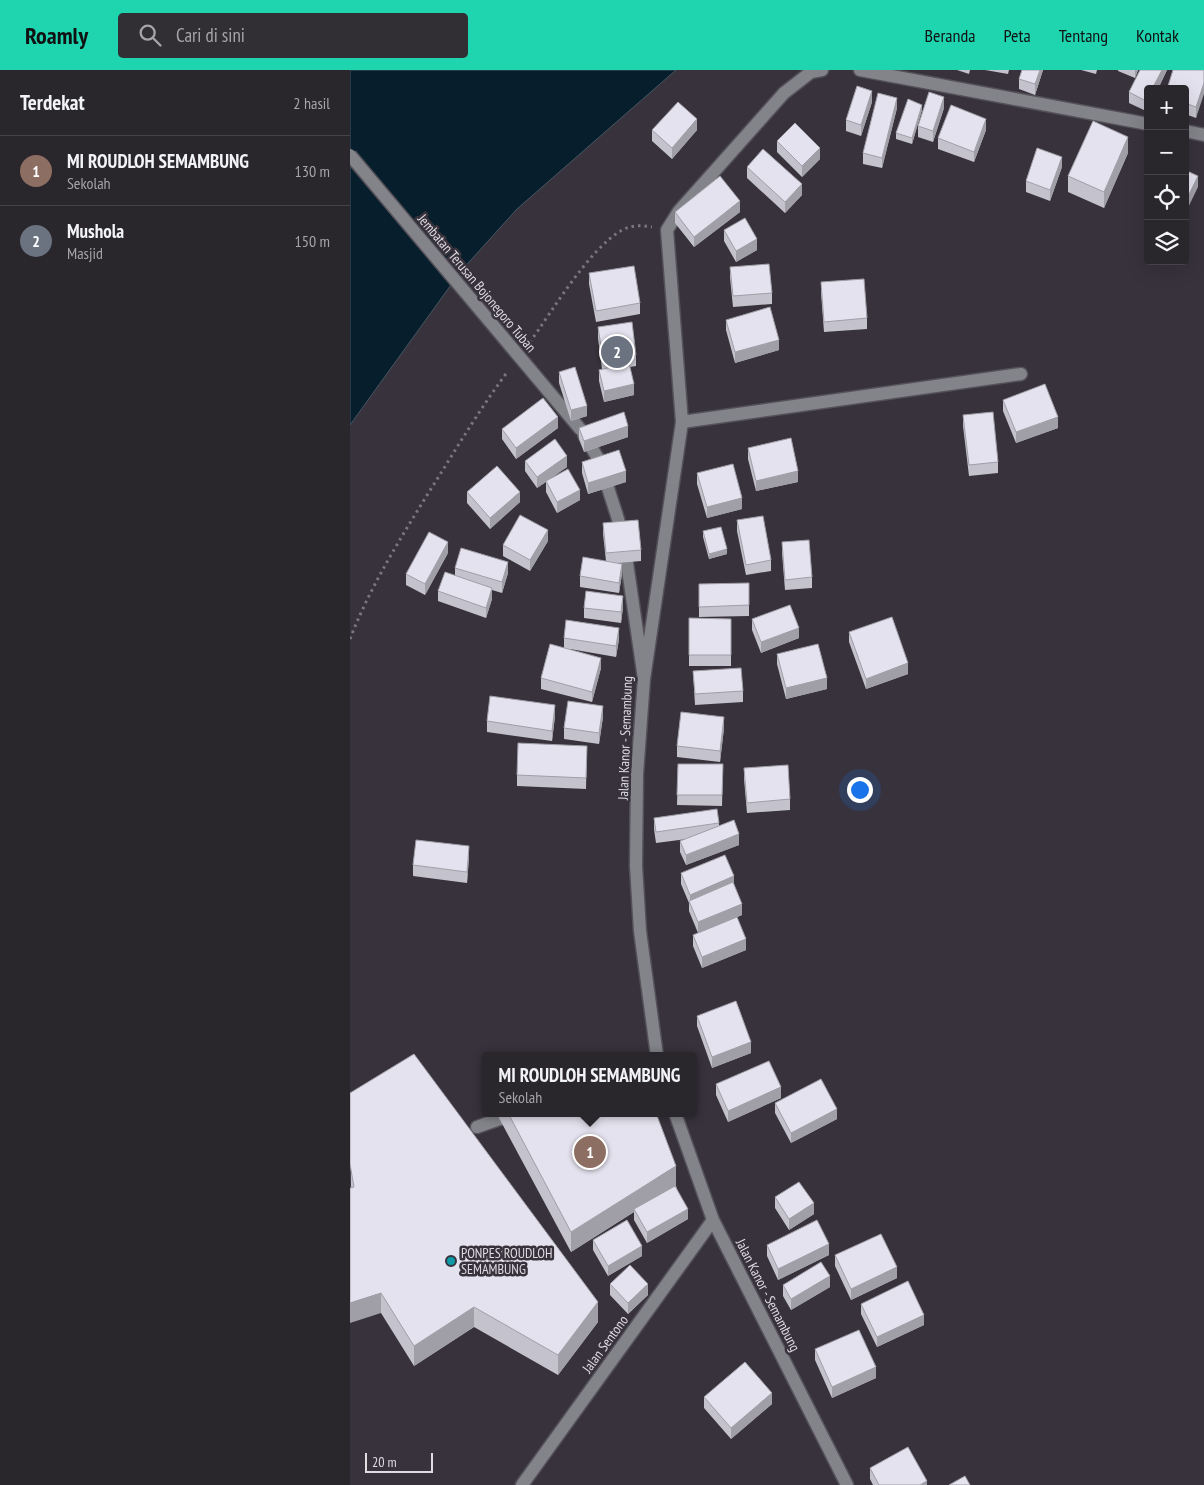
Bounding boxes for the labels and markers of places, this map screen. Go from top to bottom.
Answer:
pin: 2 [601,333,633,371]
pin: 1 [574,1133,606,1171]
place label: PONPES ROUDLOH SEMAMBUNG [461,1244,553,1278]
marker: PONPES ROUDLOH SEMAMBUNG [445,1255,457,1267]

